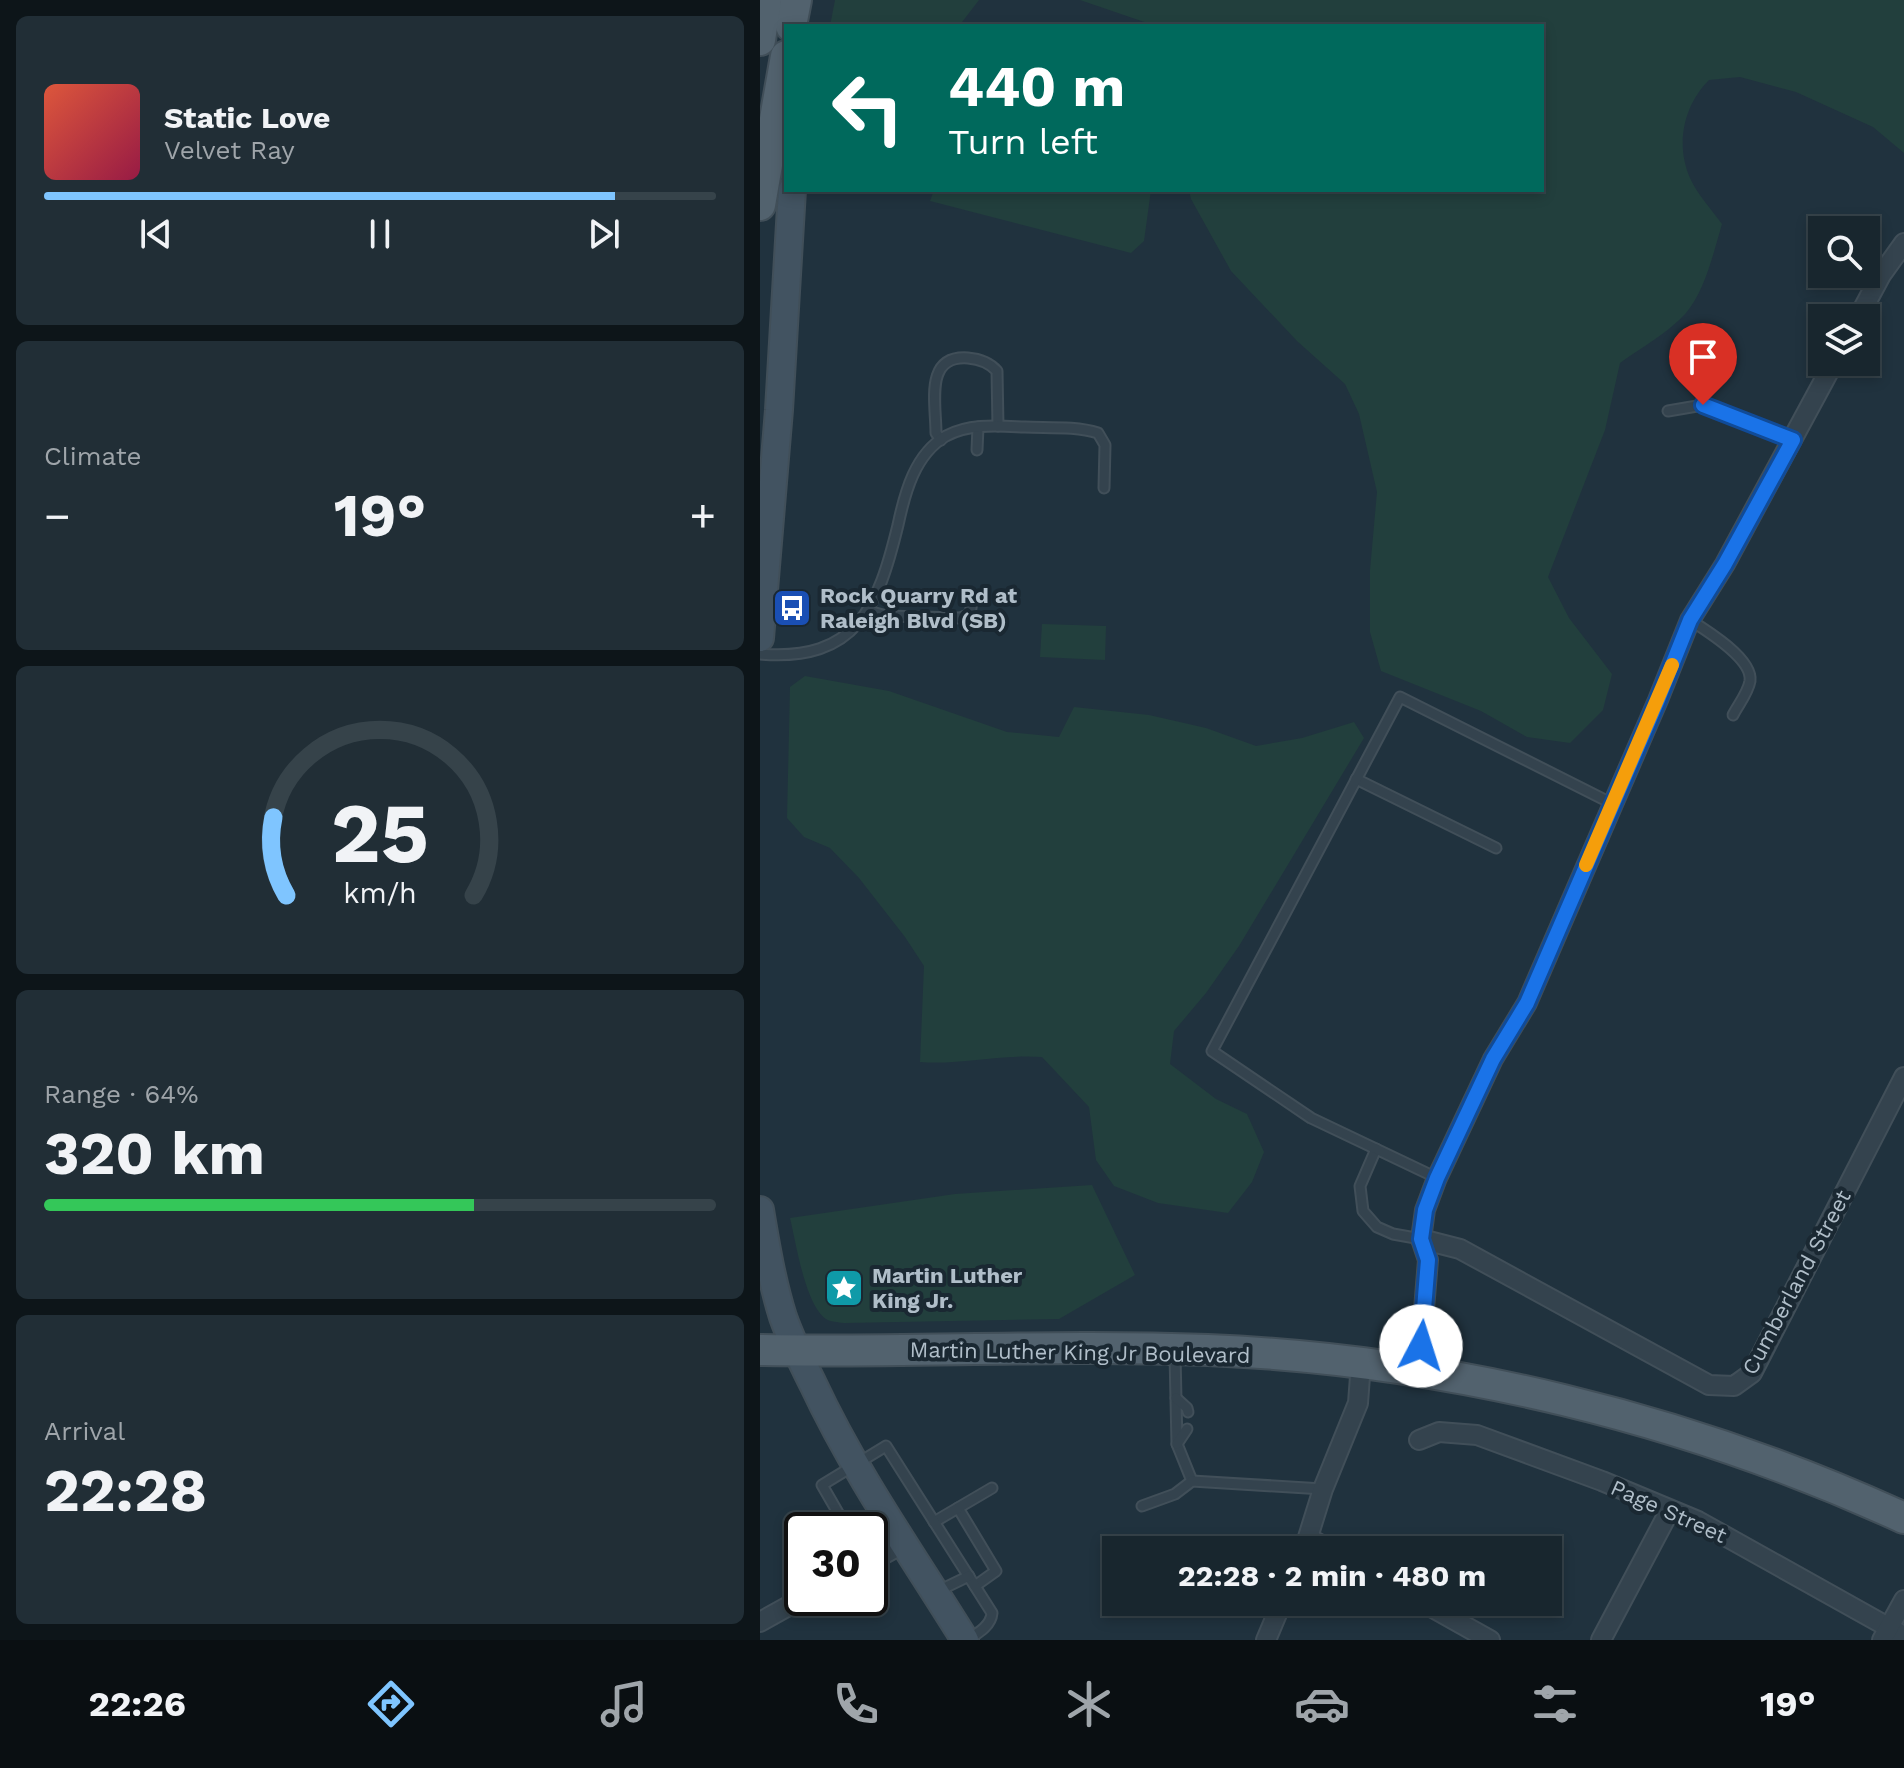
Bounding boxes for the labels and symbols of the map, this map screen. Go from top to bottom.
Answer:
pin [1669,323,1737,405]
place label: Rock Quarry Rd at Raleigh Blvd (SB) [820,583,1017,633]
bus stop icon: Rock Quarry Rd at Raleigh Blvd (SB) [771,587,813,629]
street label: Cumberland Street [1737,1186,1856,1379]
place label: Martin Luther King Jr. [872,1263,1023,1313]
place icon: Martin Luther King Jr. [823,1267,865,1309]
position arrow [1379,1304,1463,1388]
street label: Martin Luther King Jr Boulevard [909,1337,1251,1368]
street label: Page Street [1607,1475,1731,1548]
speed limit sign: 30 [784,1512,888,1616]

